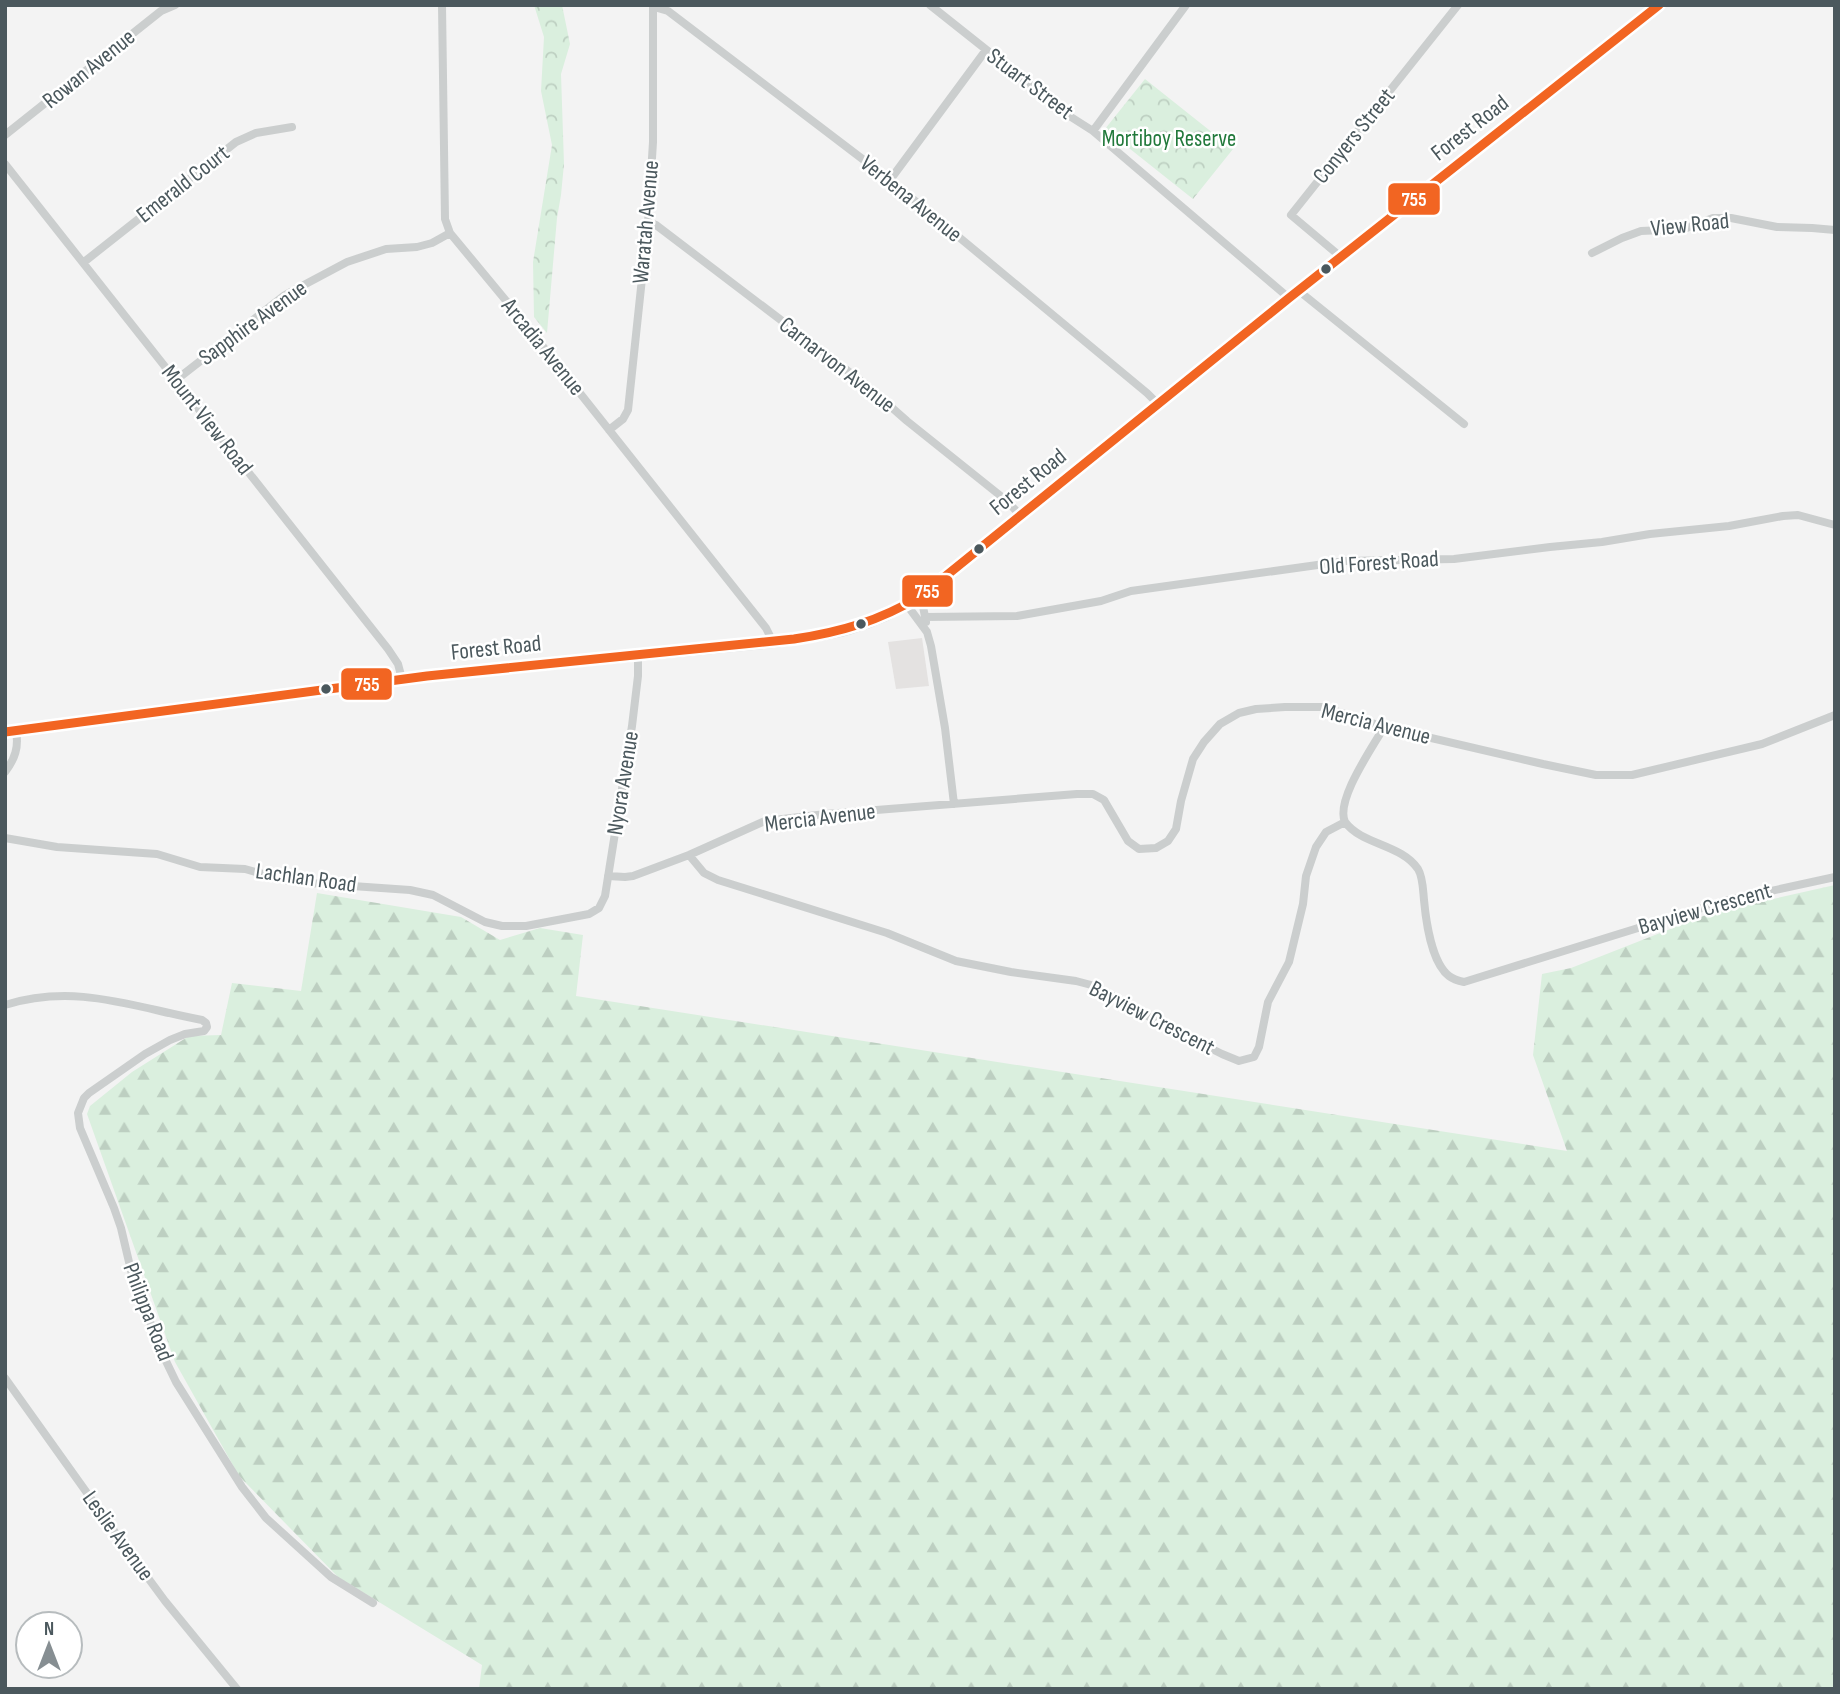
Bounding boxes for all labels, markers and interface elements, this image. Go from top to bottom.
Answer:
street label: Rowan Avenue [37,23,141,115]
street label: Stuart Street [981,42,1079,126]
street label: Conyers Street [1307,83,1401,189]
street label: Forest Road [1426,89,1514,167]
park label: Mortiboy Reserve [1102,125,1236,153]
street label: Emerald Court [131,139,235,229]
street label: Verbena Avenue [854,149,968,249]
street label: Waratah Avenue [627,159,665,285]
line badge: 755 [1387,182,1441,216]
text: 755 [1402,189,1426,212]
street label: View Road [1649,207,1731,243]
unlabelled marker [1319,262,1333,276]
street label: Sapphire Avenue [193,274,313,372]
street label: Arcadia Avenue [495,292,591,401]
street label: Carnarvon Avenue [773,311,901,419]
street label: Mount View Road [155,359,259,481]
street label: Forest Road [984,443,1072,521]
unlabelled marker [972,542,986,556]
street label: Old Forest Road [1318,545,1440,581]
line badge: 755 [901,574,954,608]
text: 755 [915,581,939,604]
unlabelled marker [854,617,868,631]
street label: Forest Road [449,629,543,667]
line badge: 755 [340,667,393,701]
text: 755 [355,674,379,697]
unlabelled marker [319,682,333,696]
street label: Mercia Avenue [1319,697,1433,751]
street label: Nyora Avenue [601,729,645,837]
street label: Mercia Avenue [763,797,877,839]
street label: Lachlan Road [254,857,358,899]
street label: Bayview Crescent [1635,877,1775,941]
street label: Bayview Crescent [1085,974,1219,1062]
street label: Philippa Road [117,1259,179,1365]
street label: Leslie Avenue [76,1486,160,1586]
north arrow [14,1610,84,1680]
text: N [44,1618,54,1641]

